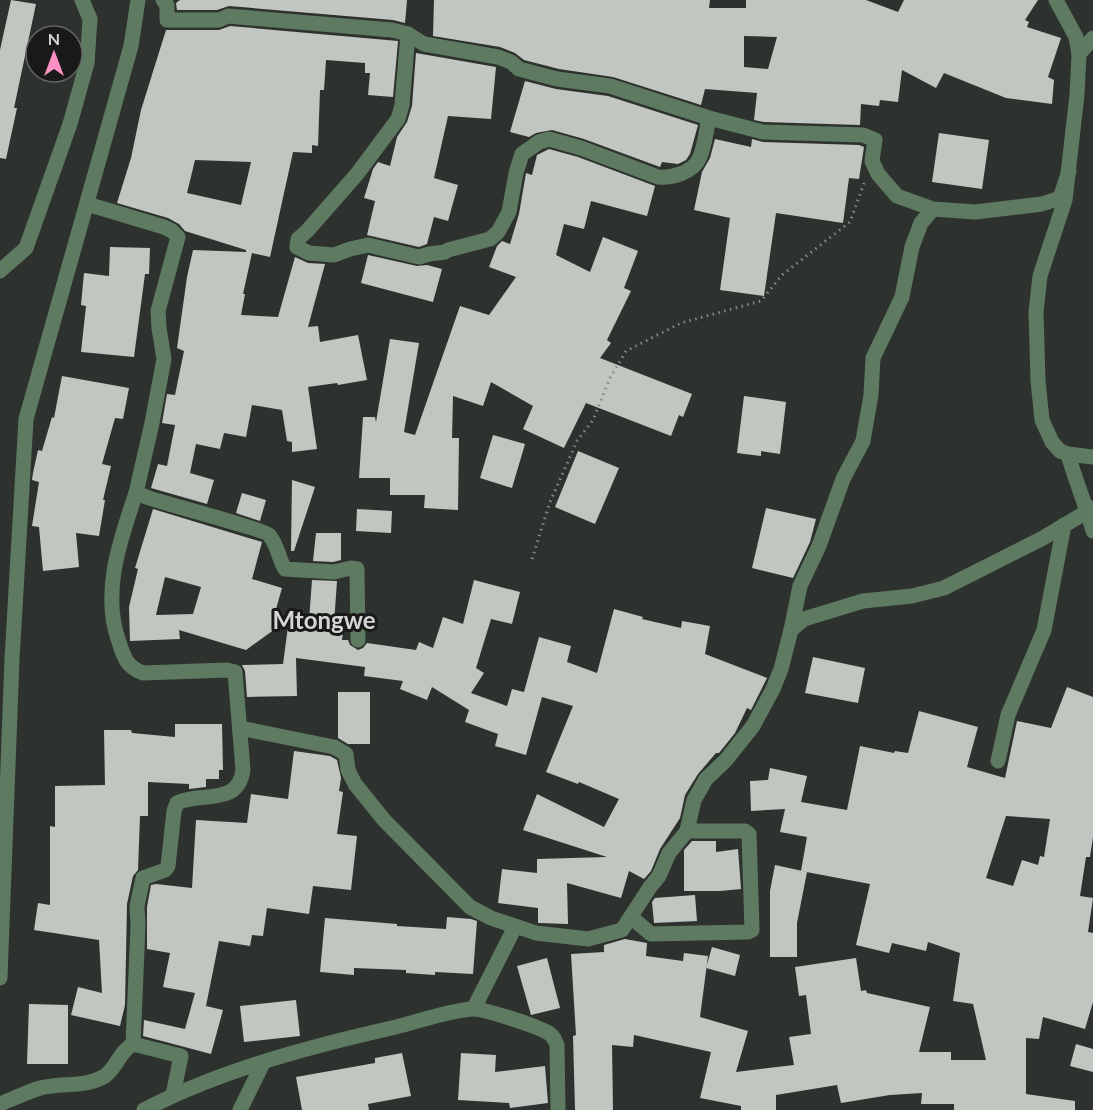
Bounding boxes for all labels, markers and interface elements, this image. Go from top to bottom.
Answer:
north arrow [24,24,84,84]
text: N [48,29,60,48]
district label: Mtongwe [272,605,376,634]

